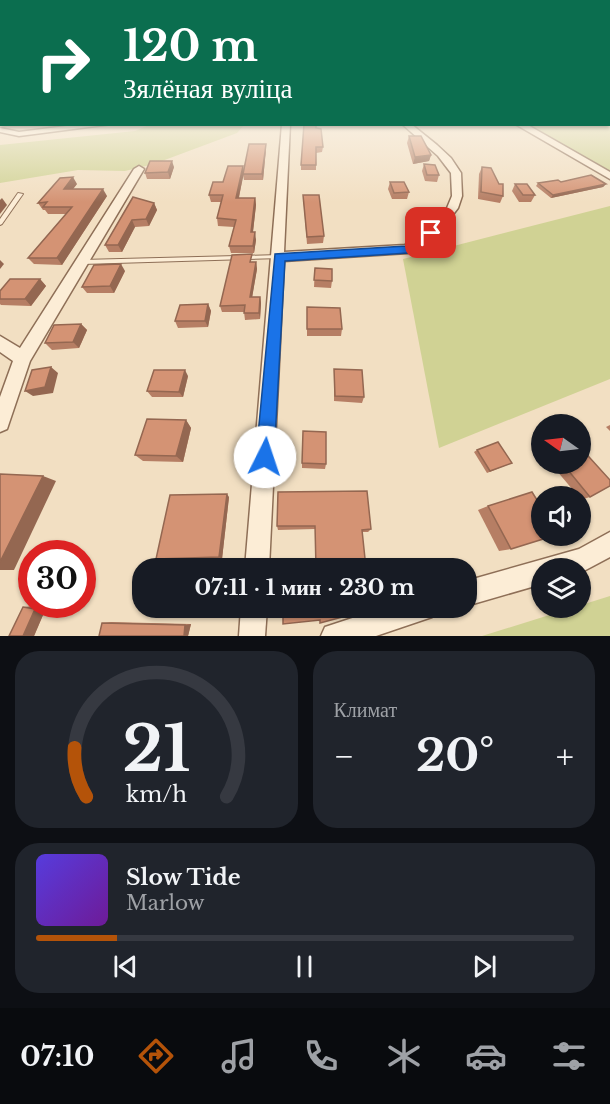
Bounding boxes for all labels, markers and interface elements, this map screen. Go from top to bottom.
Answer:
text: 120 m [123,20,258,72]
icon: right [24,24,102,102]
text: Зялёная вуліца [123,72,293,105]
pin [405,207,456,258]
icon: arrive [414,216,447,249]
north arrow [531,414,591,474]
map controls [531,414,591,618]
position arrow [233,425,297,489]
button: sound [531,486,591,546]
speed limit sign: 30 [18,540,96,618]
button: layers [531,558,591,618]
text: 07:11 · 1 мин · 230 m [194,574,415,601]
text: Климат [334,698,397,722]
text: 21 [122,710,190,788]
text: 20° [416,727,494,783]
text: − [334,736,354,777]
text: + [556,736,574,777]
text: km/h [126,781,187,808]
text: Slow Tide [126,864,241,891]
text: Marlow [126,891,205,915]
icon: previous [109,950,142,983]
icon: pause [288,950,321,983]
icon: next [468,950,501,983]
icon: directions [135,1035,177,1077]
icon: music [218,1035,260,1077]
icon: phone [300,1035,342,1077]
icon: climate [383,1035,425,1077]
icon: car [465,1035,507,1077]
icon: filters [548,1035,590,1077]
text: 07:10 [20,1040,94,1073]

